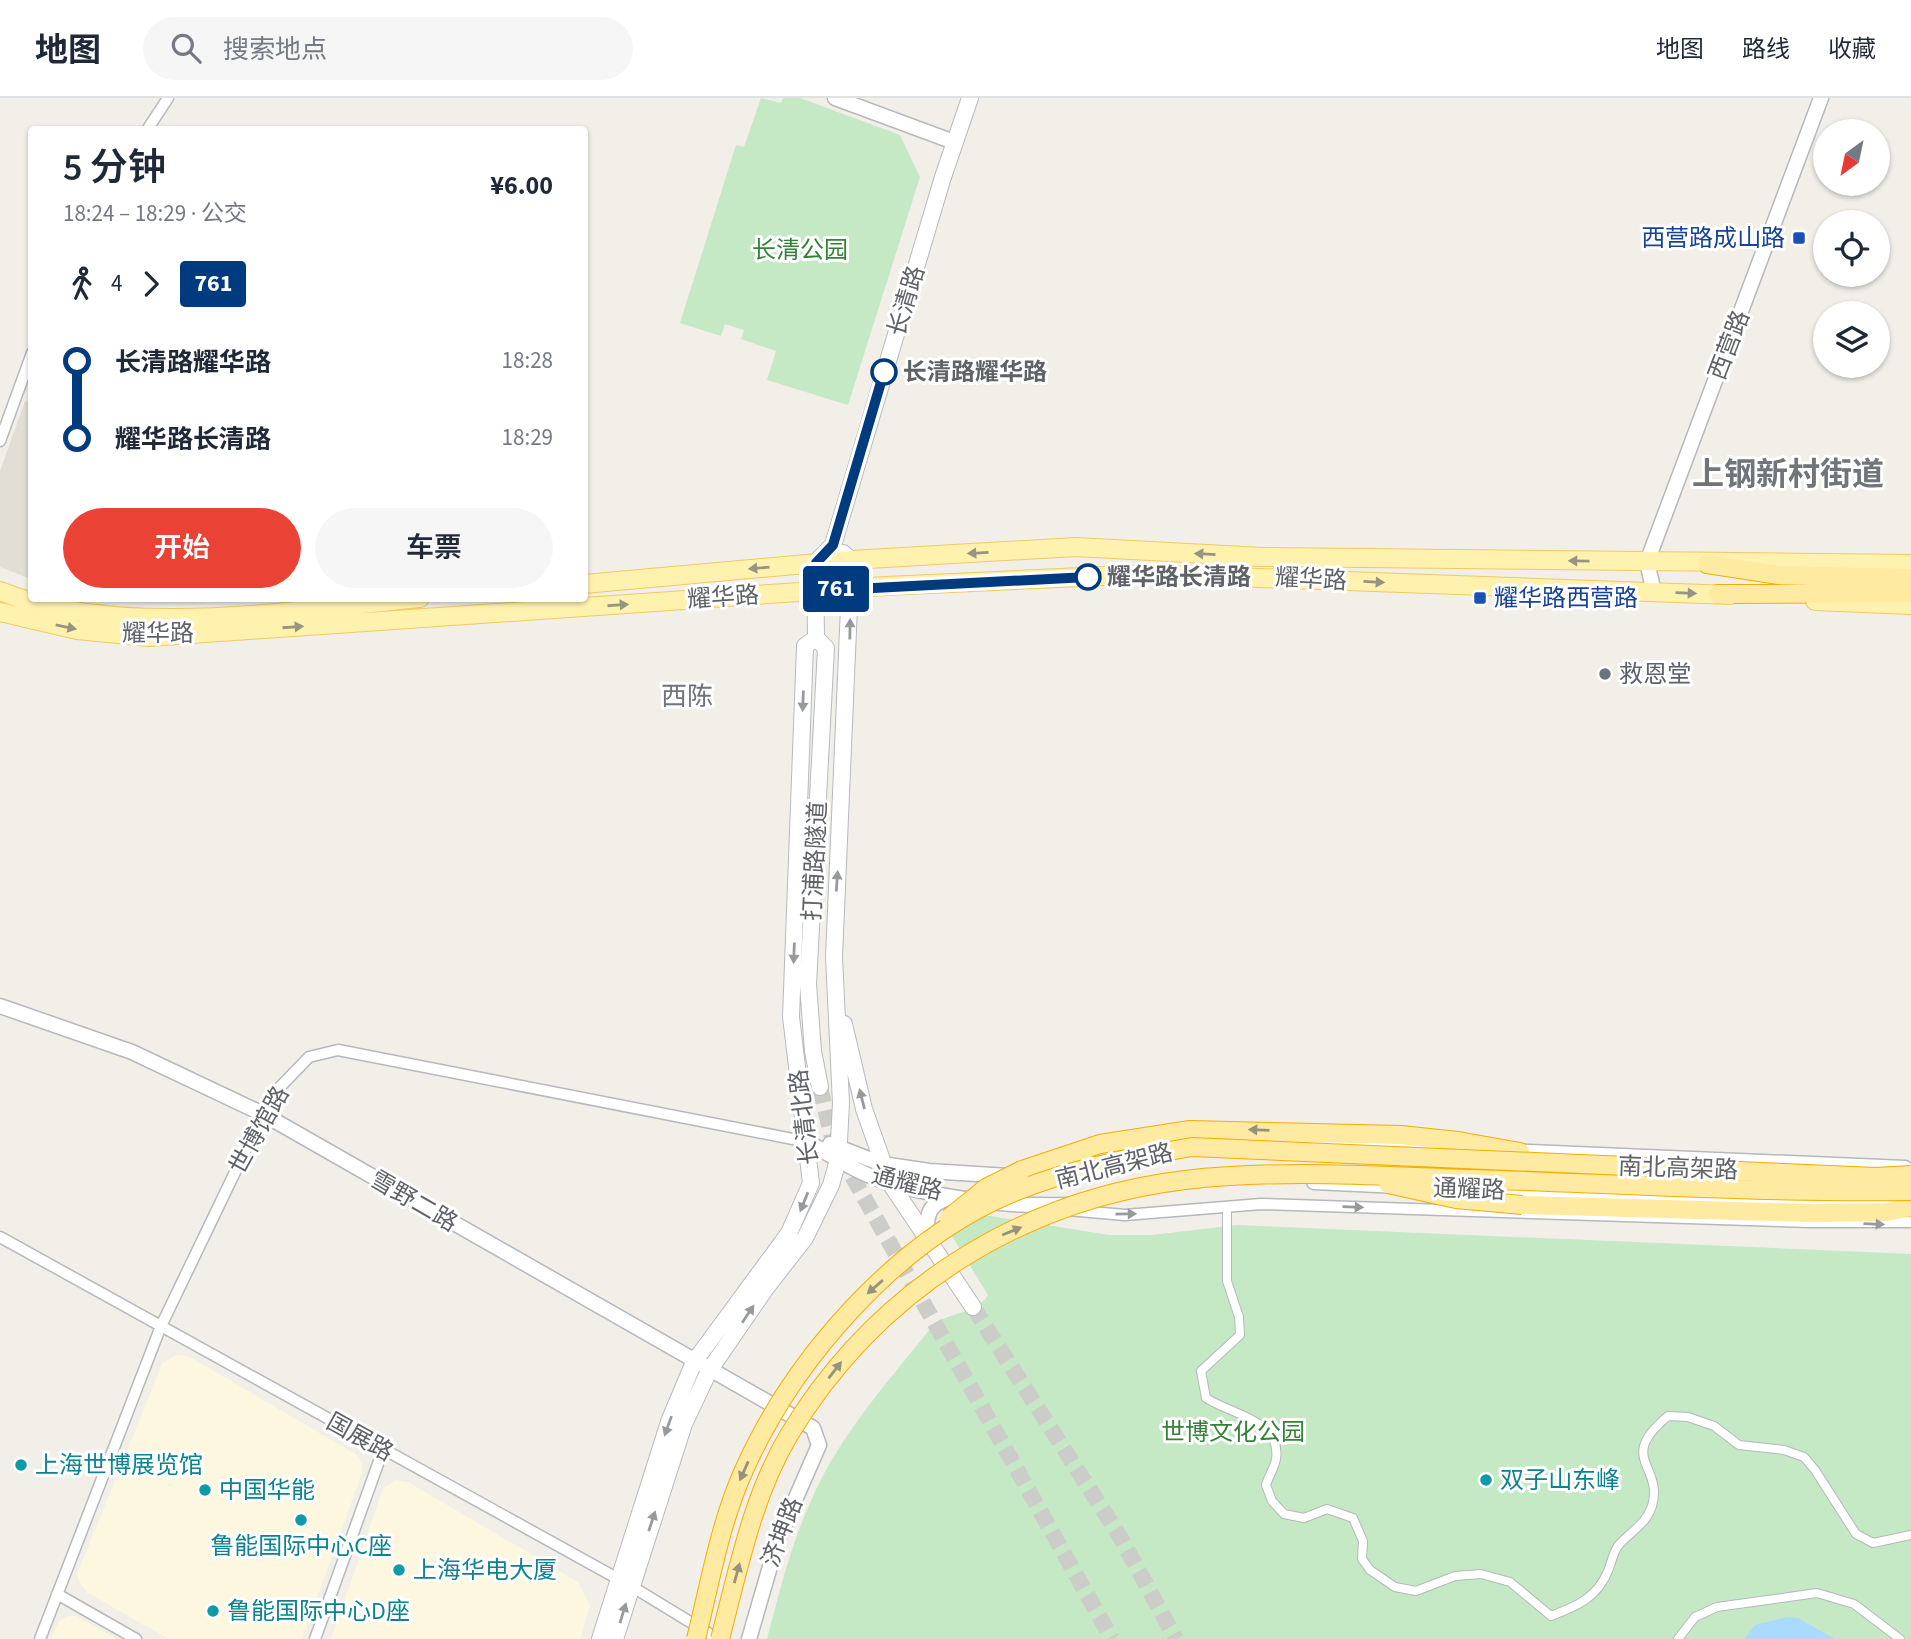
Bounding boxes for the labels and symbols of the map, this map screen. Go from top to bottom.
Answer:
north arrow [1813,119,1890,196]
place label: 西营路成山路 [1641,221,1785,256]
marker: 西营路成山路 [1791,230,1807,246]
park label: 长清公园 [752,233,848,268]
street label: 长清路 [879,262,934,341]
street label: 西营路 [1700,305,1759,385]
place label: 长清路耀华路 [903,355,1047,390]
marker: 长清路耀华路 [871,359,897,385]
district label: 上钢新村街道 [1692,452,1884,498]
one-way arrow [966,547,988,558]
one-way arrow [1194,548,1216,559]
one-way arrow [1568,555,1590,566]
place label: 耀华路长清路 [1107,560,1251,595]
street label: 耀华路 [1274,560,1348,599]
one-way arrow [748,563,770,574]
marker: 耀华路长清路 [1075,564,1101,590]
line badge: 761 [796,566,876,612]
one-way arrow [1363,576,1385,587]
street label: 耀华路 [686,578,760,617]
place label: 耀华路西营路 [1494,581,1638,616]
one-way arrow [1675,588,1697,599]
marker: 耀华路西营路 [1472,590,1488,606]
one-way arrow [607,599,629,610]
street label: 耀华路 [122,616,194,651]
one-way arrow [844,618,856,640]
one-way arrow [55,622,77,633]
one-way arrow [282,622,304,633]
place label: 救恩堂 [1619,657,1691,692]
marker: 救恩堂 [1597,666,1613,682]
district label: 西陈 [661,678,713,715]
one-way arrow [798,690,809,712]
street label: 打浦路隧道 [795,800,836,922]
one-way arrow [831,870,842,892]
one-way arrow [788,942,799,964]
street label: 长清北路 [781,1067,828,1167]
street label: 世博馆路 [221,1080,298,1181]
one-way arrow [856,1087,867,1109]
one-way arrow [1248,1124,1270,1135]
street label: 南北高架路 [1052,1135,1177,1198]
street label: 南北高架路 [1617,1149,1739,1188]
street label: 通耀路 [868,1158,946,1209]
street label: 雪野二路 [363,1162,464,1241]
street label: 通耀路 [1432,1171,1506,1208]
one-way arrow [798,1192,809,1213]
one-way arrow [1342,1201,1364,1212]
one-way arrow [1115,1208,1137,1220]
one-way arrow [1864,1218,1886,1229]
one-way arrow [1001,1225,1022,1236]
one-way arrow [866,1279,884,1295]
one-way arrow [741,1305,755,1323]
one-way arrow [828,1362,843,1380]
street label: 国展路 [320,1405,400,1470]
one-way arrow [662,1415,673,1436]
park label: 世博文化公园 [1161,1415,1305,1450]
place label: 上海世博展览馆 [35,1448,203,1483]
marker: 上海世博展览馆 [13,1457,29,1473]
one-way arrow [739,1461,750,1482]
place label: 双子山东峰 [1500,1463,1620,1498]
marker: 双子山东峰 [1478,1472,1494,1488]
place label: 中国华能 [219,1473,315,1508]
marker: 中国华能 [197,1482,213,1498]
street label: 济坤路 [753,1492,812,1572]
one-way arrow [647,1511,658,1532]
marker: 鲁能国际中心C座 [293,1512,309,1528]
place label: 鲁能国际中心C座 [210,1529,392,1564]
place label: 上海华电大厦 [413,1553,557,1588]
marker: 上海华电大厦 [391,1562,407,1578]
one-way arrow [732,1562,743,1584]
place label: 鲁能国际中心D座 [227,1594,410,1629]
one-way arrow [618,1602,628,1623]
marker: 鲁能国际中心D座 [205,1603,221,1619]

